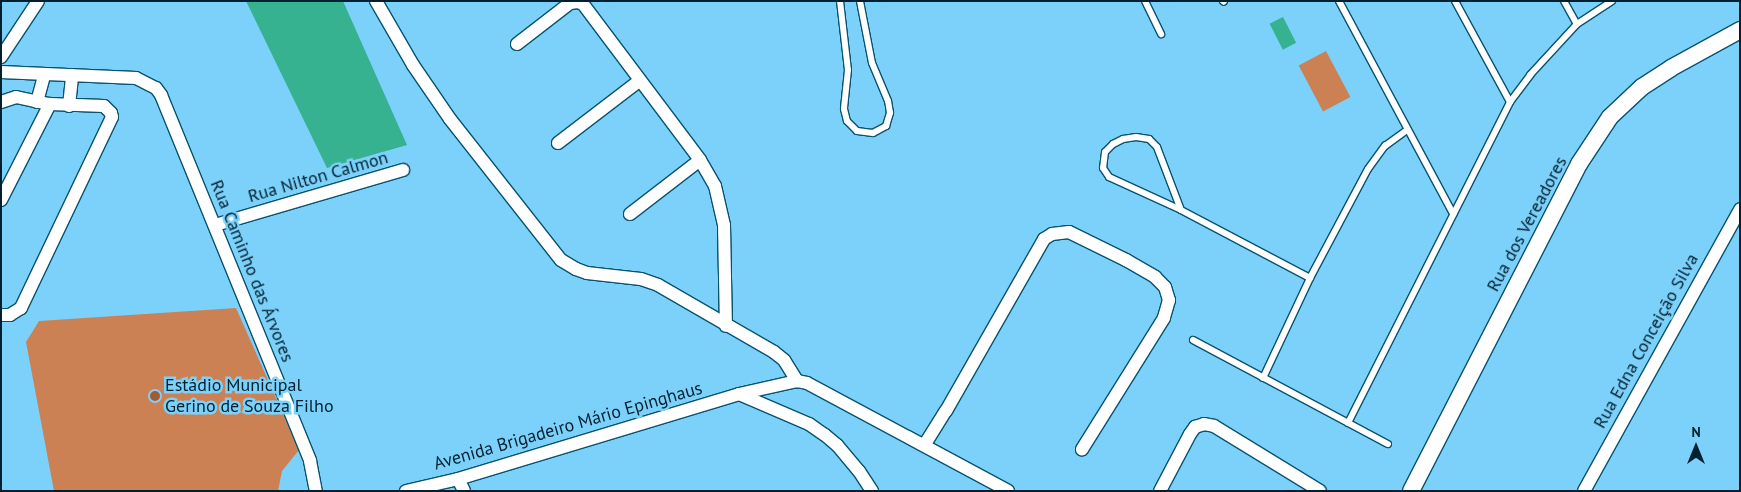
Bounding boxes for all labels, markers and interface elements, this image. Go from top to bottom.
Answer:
street label: Rua Nilton Calmon [246,147,390,207]
street label: Rua dos Vereadores [1482,153,1572,295]
street label: Rua Caminho das Árvores [205,177,299,365]
street label: Rua Edna Conceição Silva [1589,250,1703,432]
place label: Estádio Municipal Gerino de Souza Filho [165,375,334,418]
street label: Avenida Brigadeiro Mário Epinghaus [431,377,705,475]
marker: Estádio Municipal Gerino de Souza Filho [149,390,161,402]
north arrow [1671,422,1721,472]
text: N [1691,423,1701,441]

